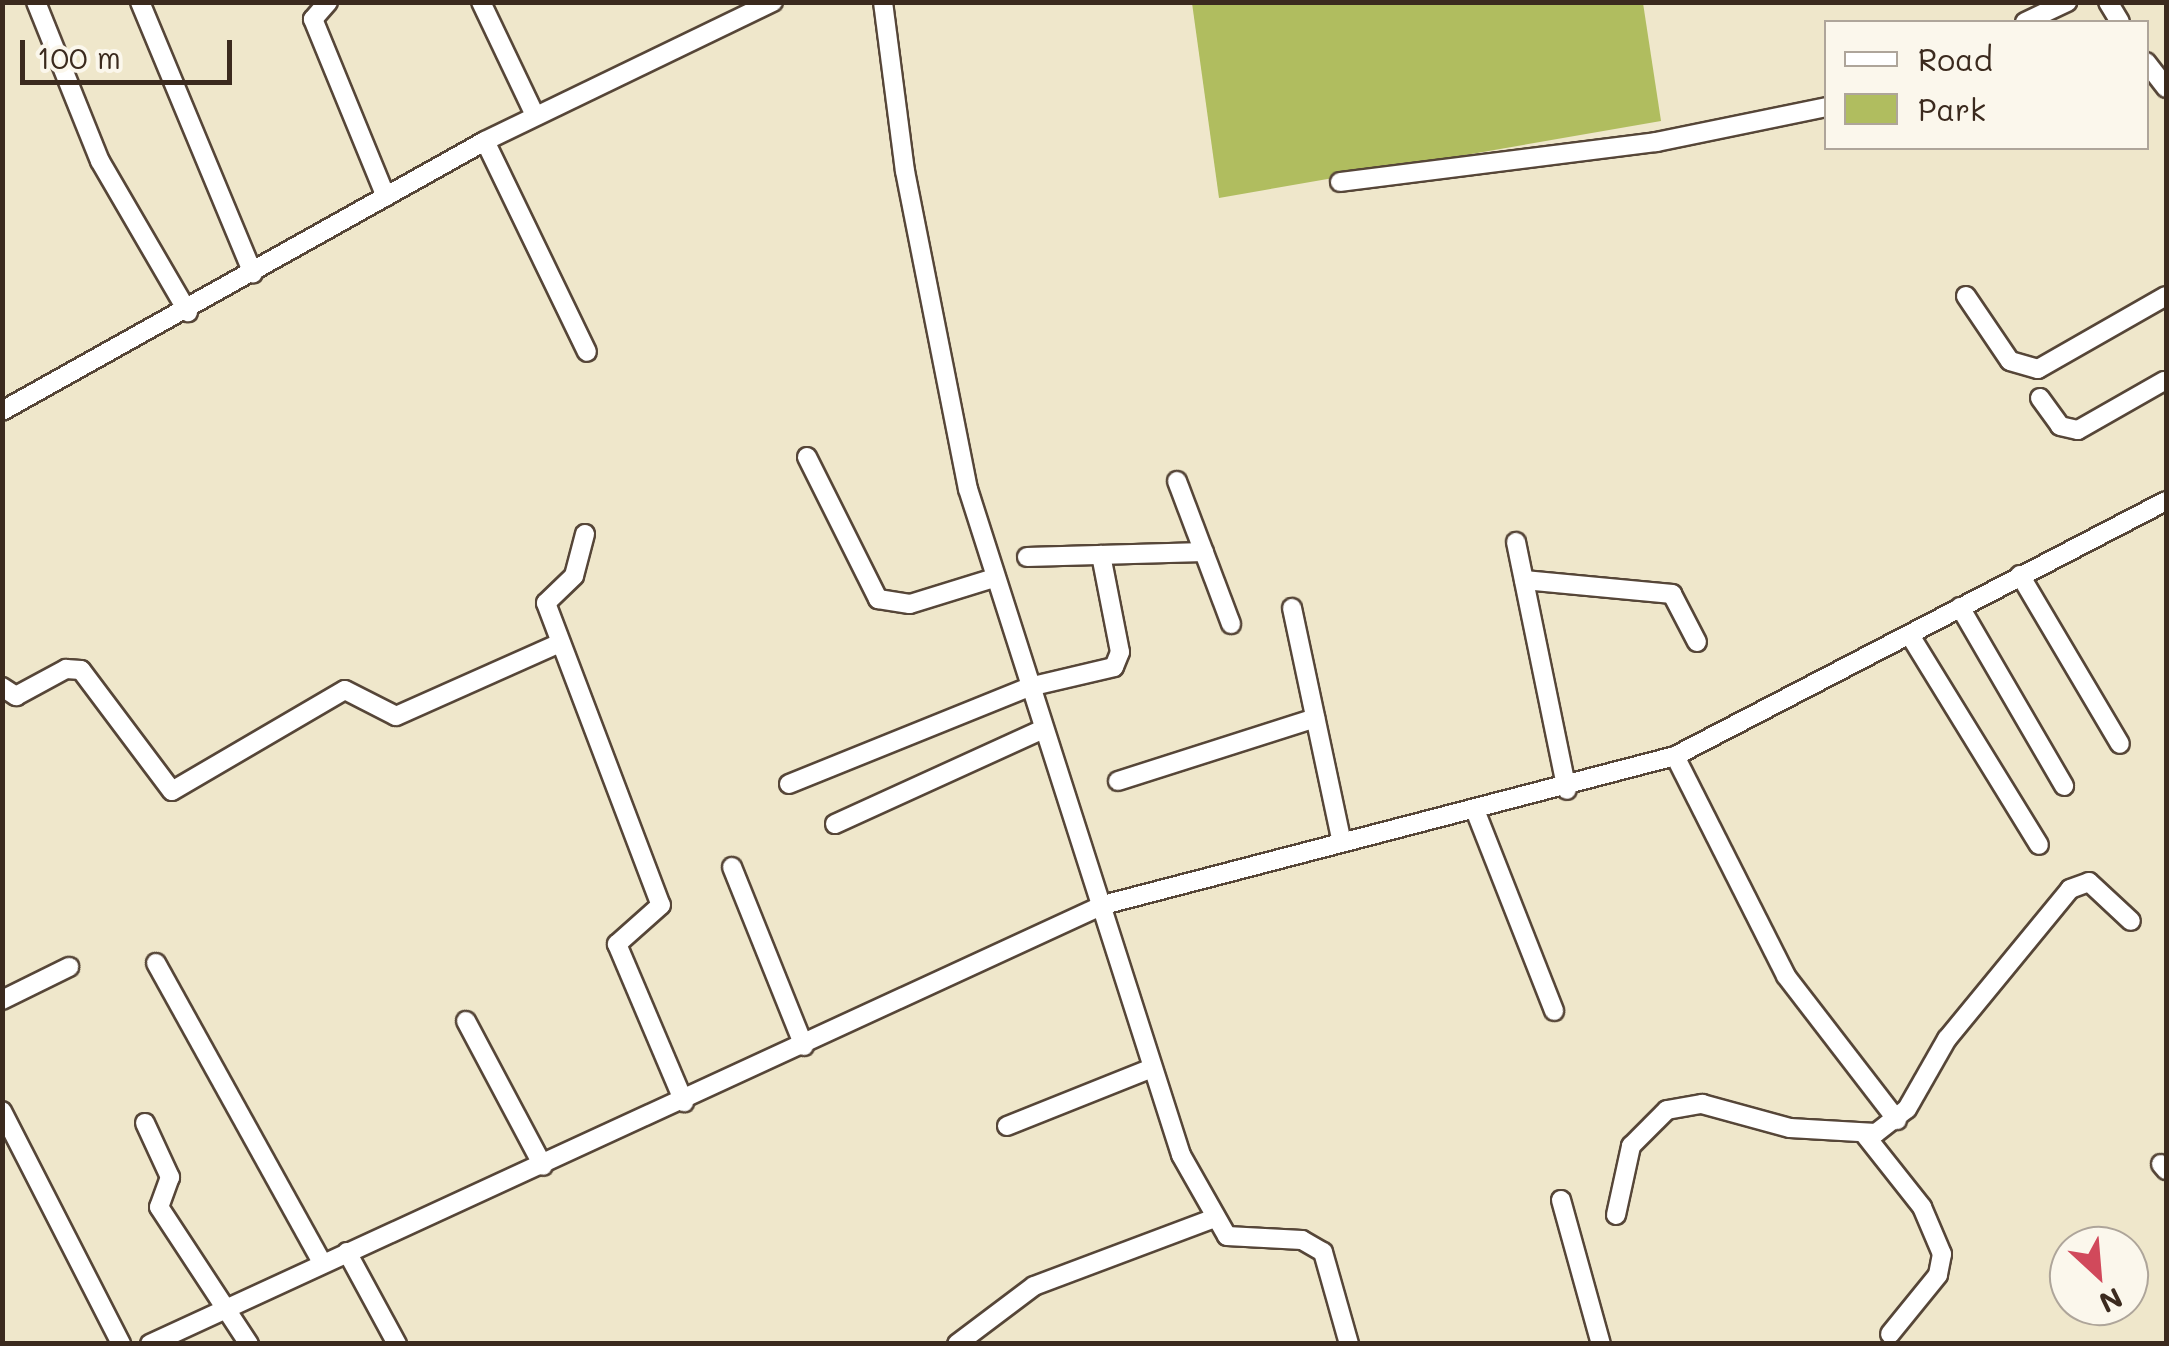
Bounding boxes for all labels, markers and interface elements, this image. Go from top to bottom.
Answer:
scale bar [25,20,238,82]
legend [1824,20,2149,150]
text: 100 m [37,37,121,77]
text: Road [1918,39,1993,79]
text: Park [1918,89,1986,129]
north arrow [2049,1226,2149,1326]
text: N [2094,1280,2129,1322]

